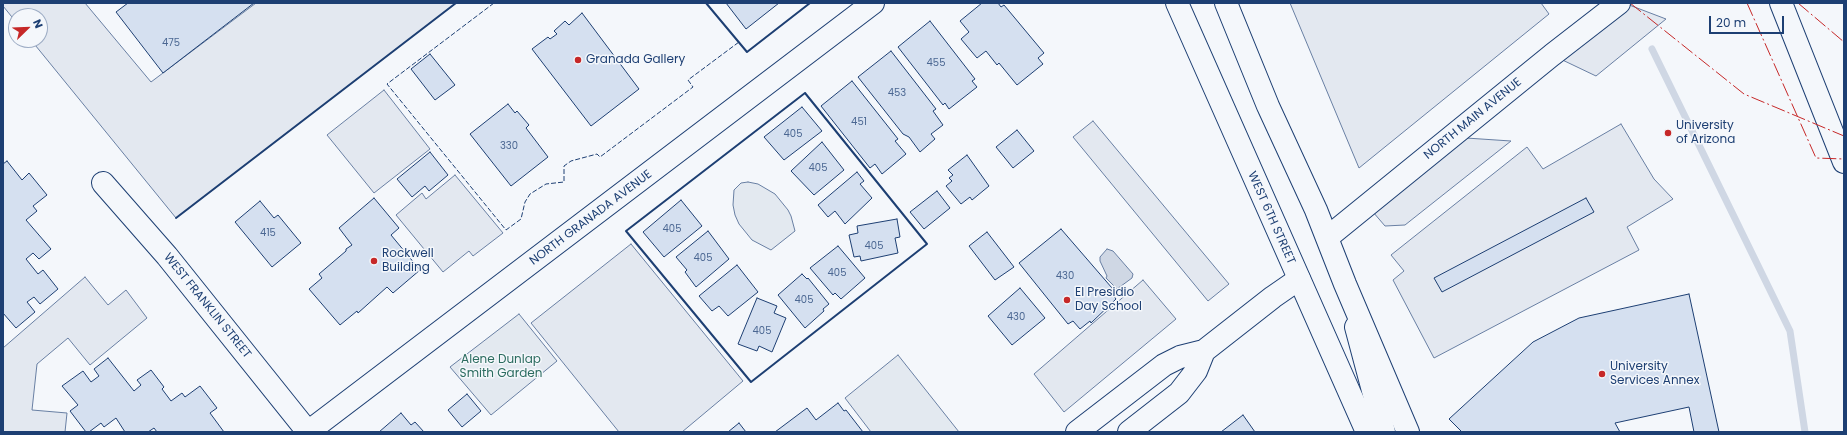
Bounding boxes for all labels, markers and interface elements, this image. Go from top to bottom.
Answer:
north arrow [8,8,48,48]
scale bar [1711,8,1786,34]
text: 20 m [1716,14,1746,31]
text: N [29,17,47,31]
house number: 475 [162,37,180,49]
place label: Granada Gallery [586,53,685,67]
marker: Granada Gallery [573,55,583,65]
house number: 455 [927,57,945,69]
street label: NORTH MAIN AVENUE [1421,75,1525,163]
house number: 453 [888,87,906,99]
house number: 451 [851,116,867,128]
place label: University of Arizona [1676,119,1735,147]
house number: 405 [784,128,802,140]
marker: University of Arizona [1663,128,1673,138]
house number: 330 [500,140,518,152]
house number: 405 [809,162,827,174]
street label: NORTH GRANADA AVENUE [527,167,655,269]
street label: WEST 6TH STREET [1244,169,1298,267]
house number: 405 [663,223,681,235]
house number: 415 [260,227,276,239]
house number: 405 [865,240,883,252]
place label: Rockwell Building [382,247,434,275]
street label: WEST FRANKLIN STREET [160,251,254,361]
house number: 405 [694,252,712,264]
marker: Rockwell Building [369,256,379,266]
house number: 405 [828,267,846,279]
house number: 430 [1056,270,1074,282]
place label: El Presidio Day School [1075,286,1142,314]
house number: 405 [795,294,813,306]
marker: El Presidio Day School [1062,295,1072,305]
house number: 430 [1007,311,1025,323]
house number: 405 [753,325,771,337]
park label: Alene Dunlap Smith Garden [460,353,542,381]
place label: University Services Annex [1610,360,1699,388]
marker: University Services Annex [1597,369,1607,379]

